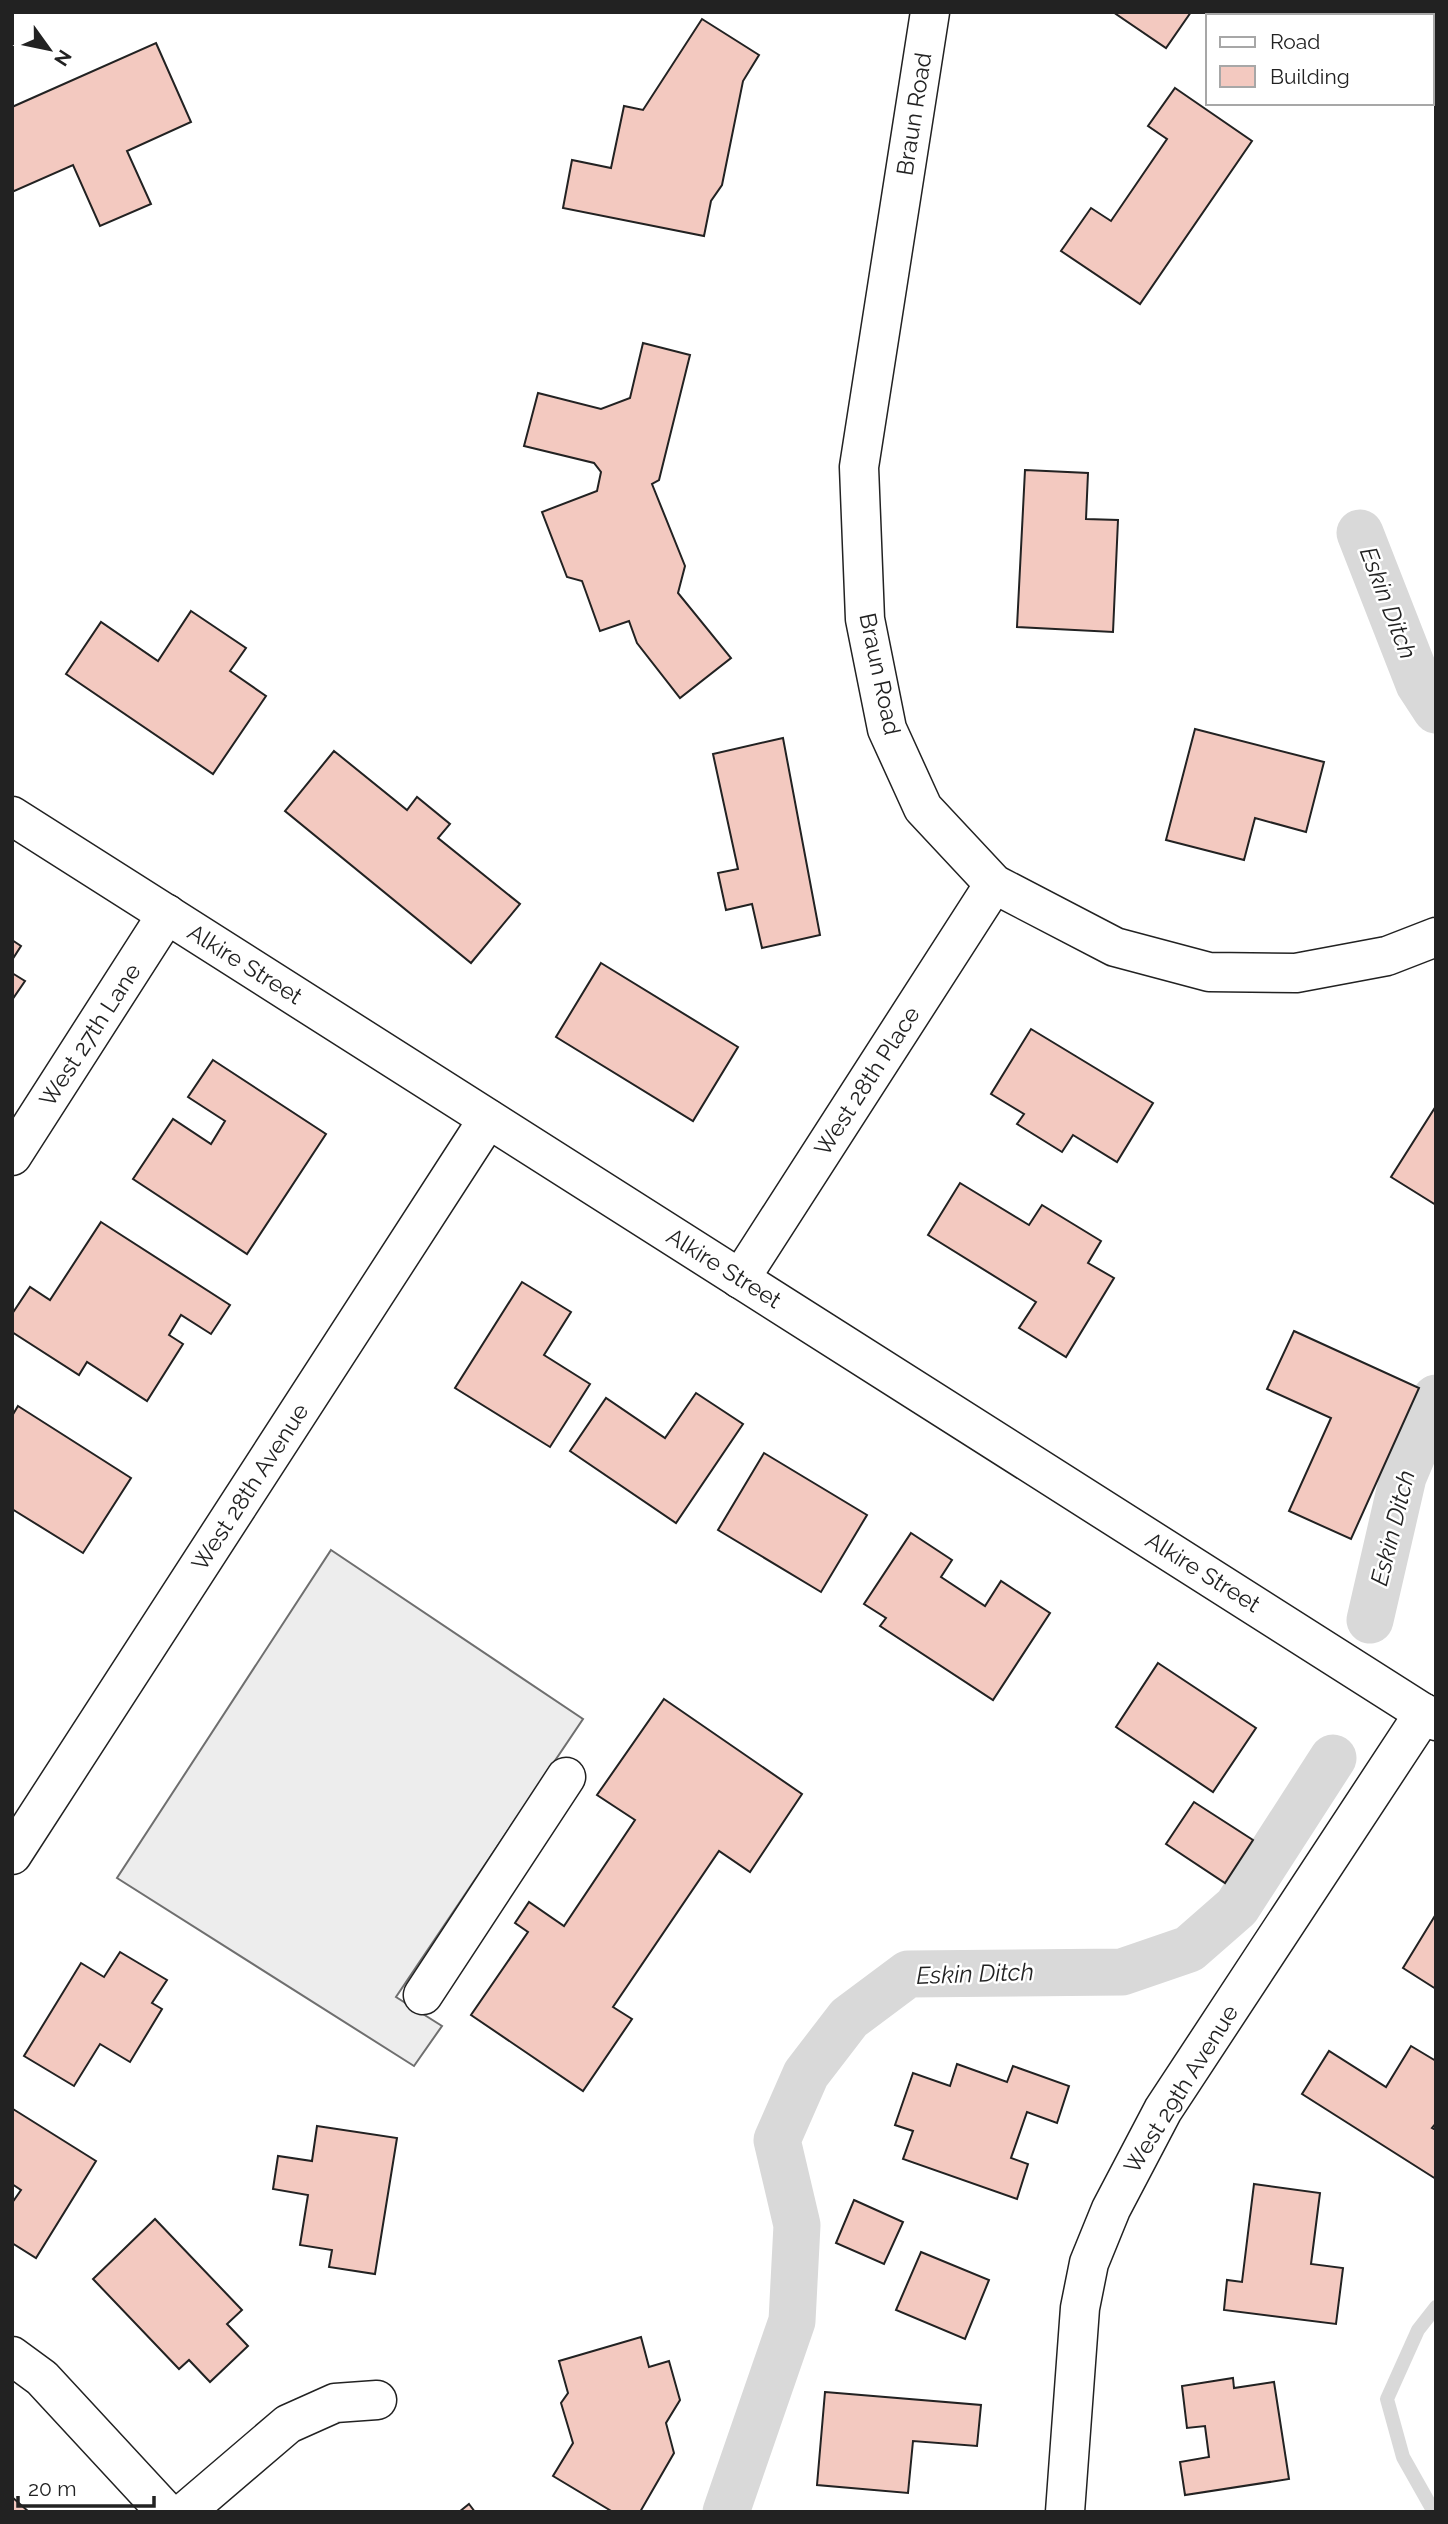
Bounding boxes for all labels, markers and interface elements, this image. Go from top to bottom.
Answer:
north arrow [14,14,84,84]
legend [1206,14,1434,105]
text: Road [1270,29,1320,54]
text: N [50,46,76,70]
street label: Braun Road [890,51,937,177]
text: Building [1270,64,1350,89]
water label: Eskin Ditch [1354,543,1423,663]
street label: Braun Road [854,610,907,737]
street label: Alkire Street [183,918,308,1010]
street label: West 27th Lane [33,958,146,1111]
street label: West 28th Place [808,1001,925,1160]
street label: Alkire Street [662,1222,787,1314]
street label: West 28th Avenue [186,1398,314,1575]
water label: Eskin Ditch [1364,1467,1421,1589]
street label: Alkire Street [1141,1526,1266,1618]
water label: Eskin Ditch [916,1957,1034,1990]
street label: West 29th Avenue [1118,2000,1243,2178]
scale bar [18,2464,154,2508]
text: 20 m [28,2476,76,2501]

